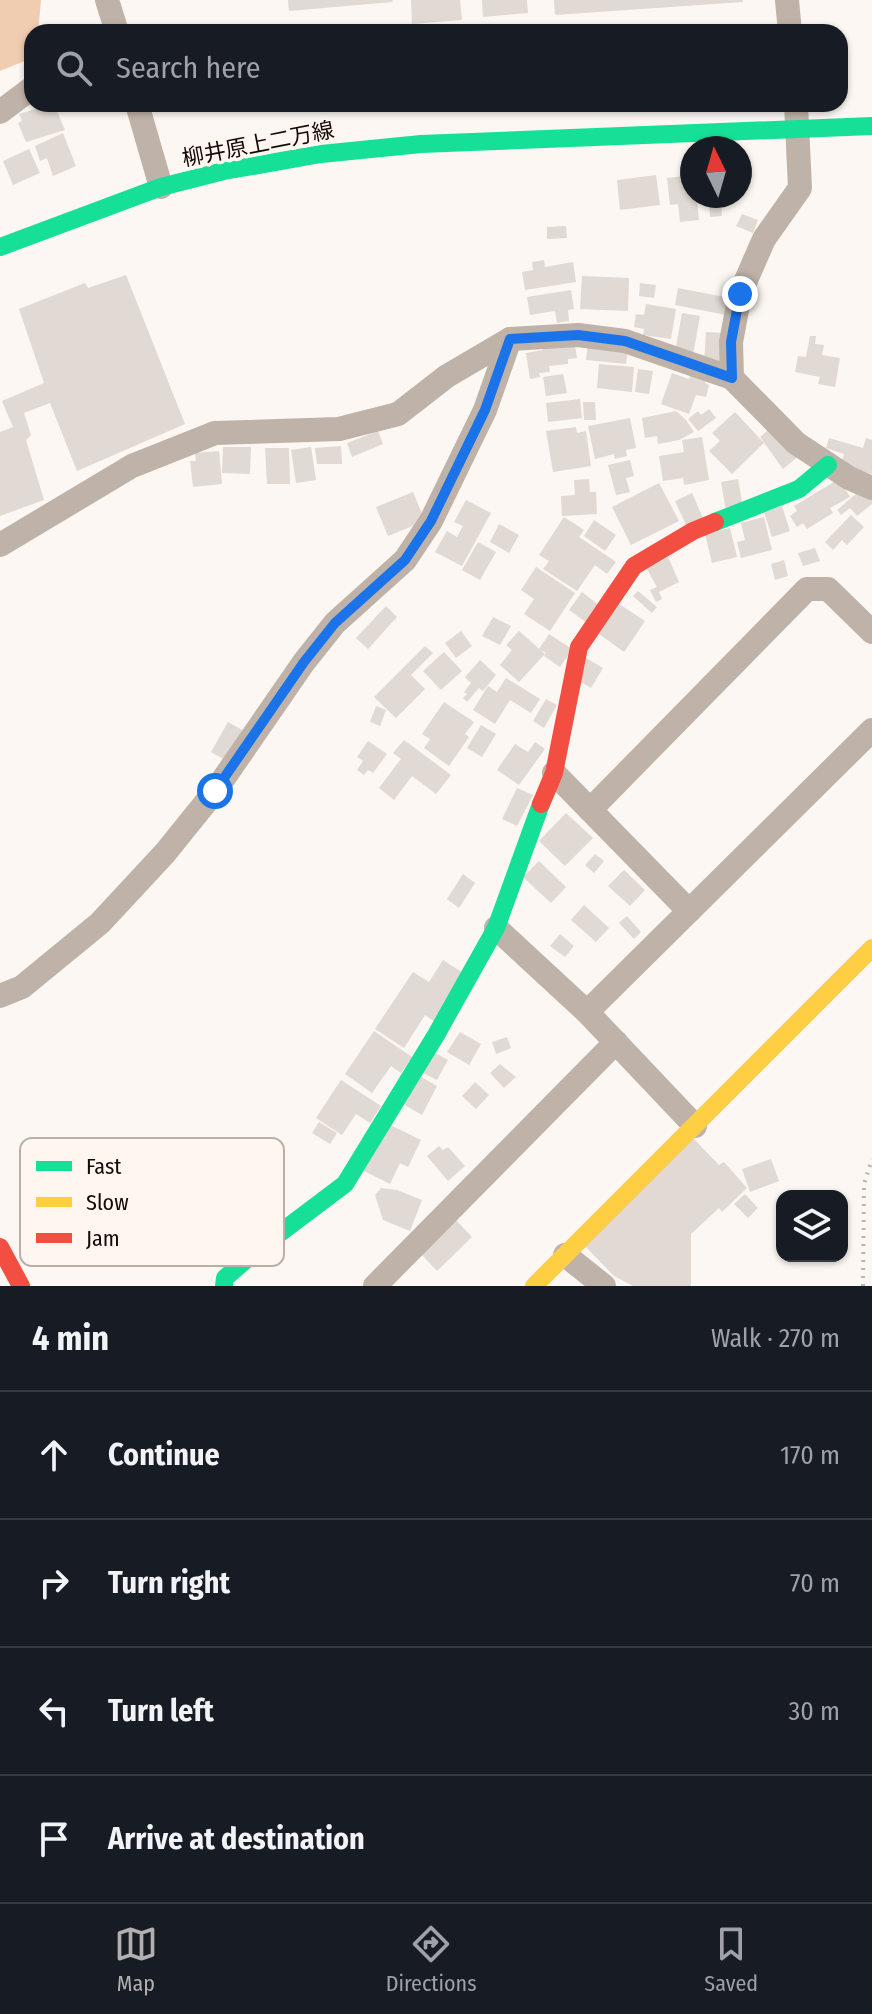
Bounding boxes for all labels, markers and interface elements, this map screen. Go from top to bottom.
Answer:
search box [24,24,848,112]
icon: search [52,46,96,90]
text: Search here [116,50,261,86]
street label: 柳井原上二万線 [180,116,336,172]
north arrow [680,136,752,208]
route end [722,276,758,312]
route start [197,773,233,809]
legend [20,1138,284,1266]
text: Fast [86,1153,122,1180]
text: Slow [86,1189,129,1216]
map controls [776,1190,848,1262]
button: layers [776,1190,848,1262]
text: Jam [86,1225,120,1252]
text: 4 min [32,1318,109,1359]
text: Walk · 270 m [711,1323,840,1354]
icon: ahead [32,1433,76,1477]
text: Continue [108,1437,220,1473]
text: 170 m [780,1440,840,1471]
icon: right [32,1561,76,1605]
text: Turn right [108,1565,230,1601]
text: 70 m [790,1568,840,1599]
icon: left [32,1689,76,1733]
text: Turn left [108,1693,214,1729]
text: 30 m [789,1696,840,1727]
icon: arrive [32,1817,76,1861]
text: Arrive at destination [108,1821,365,1857]
tab: Map [114,1922,158,1997]
tab: Directions [386,1922,477,1997]
tab: Saved [704,1922,758,1997]

